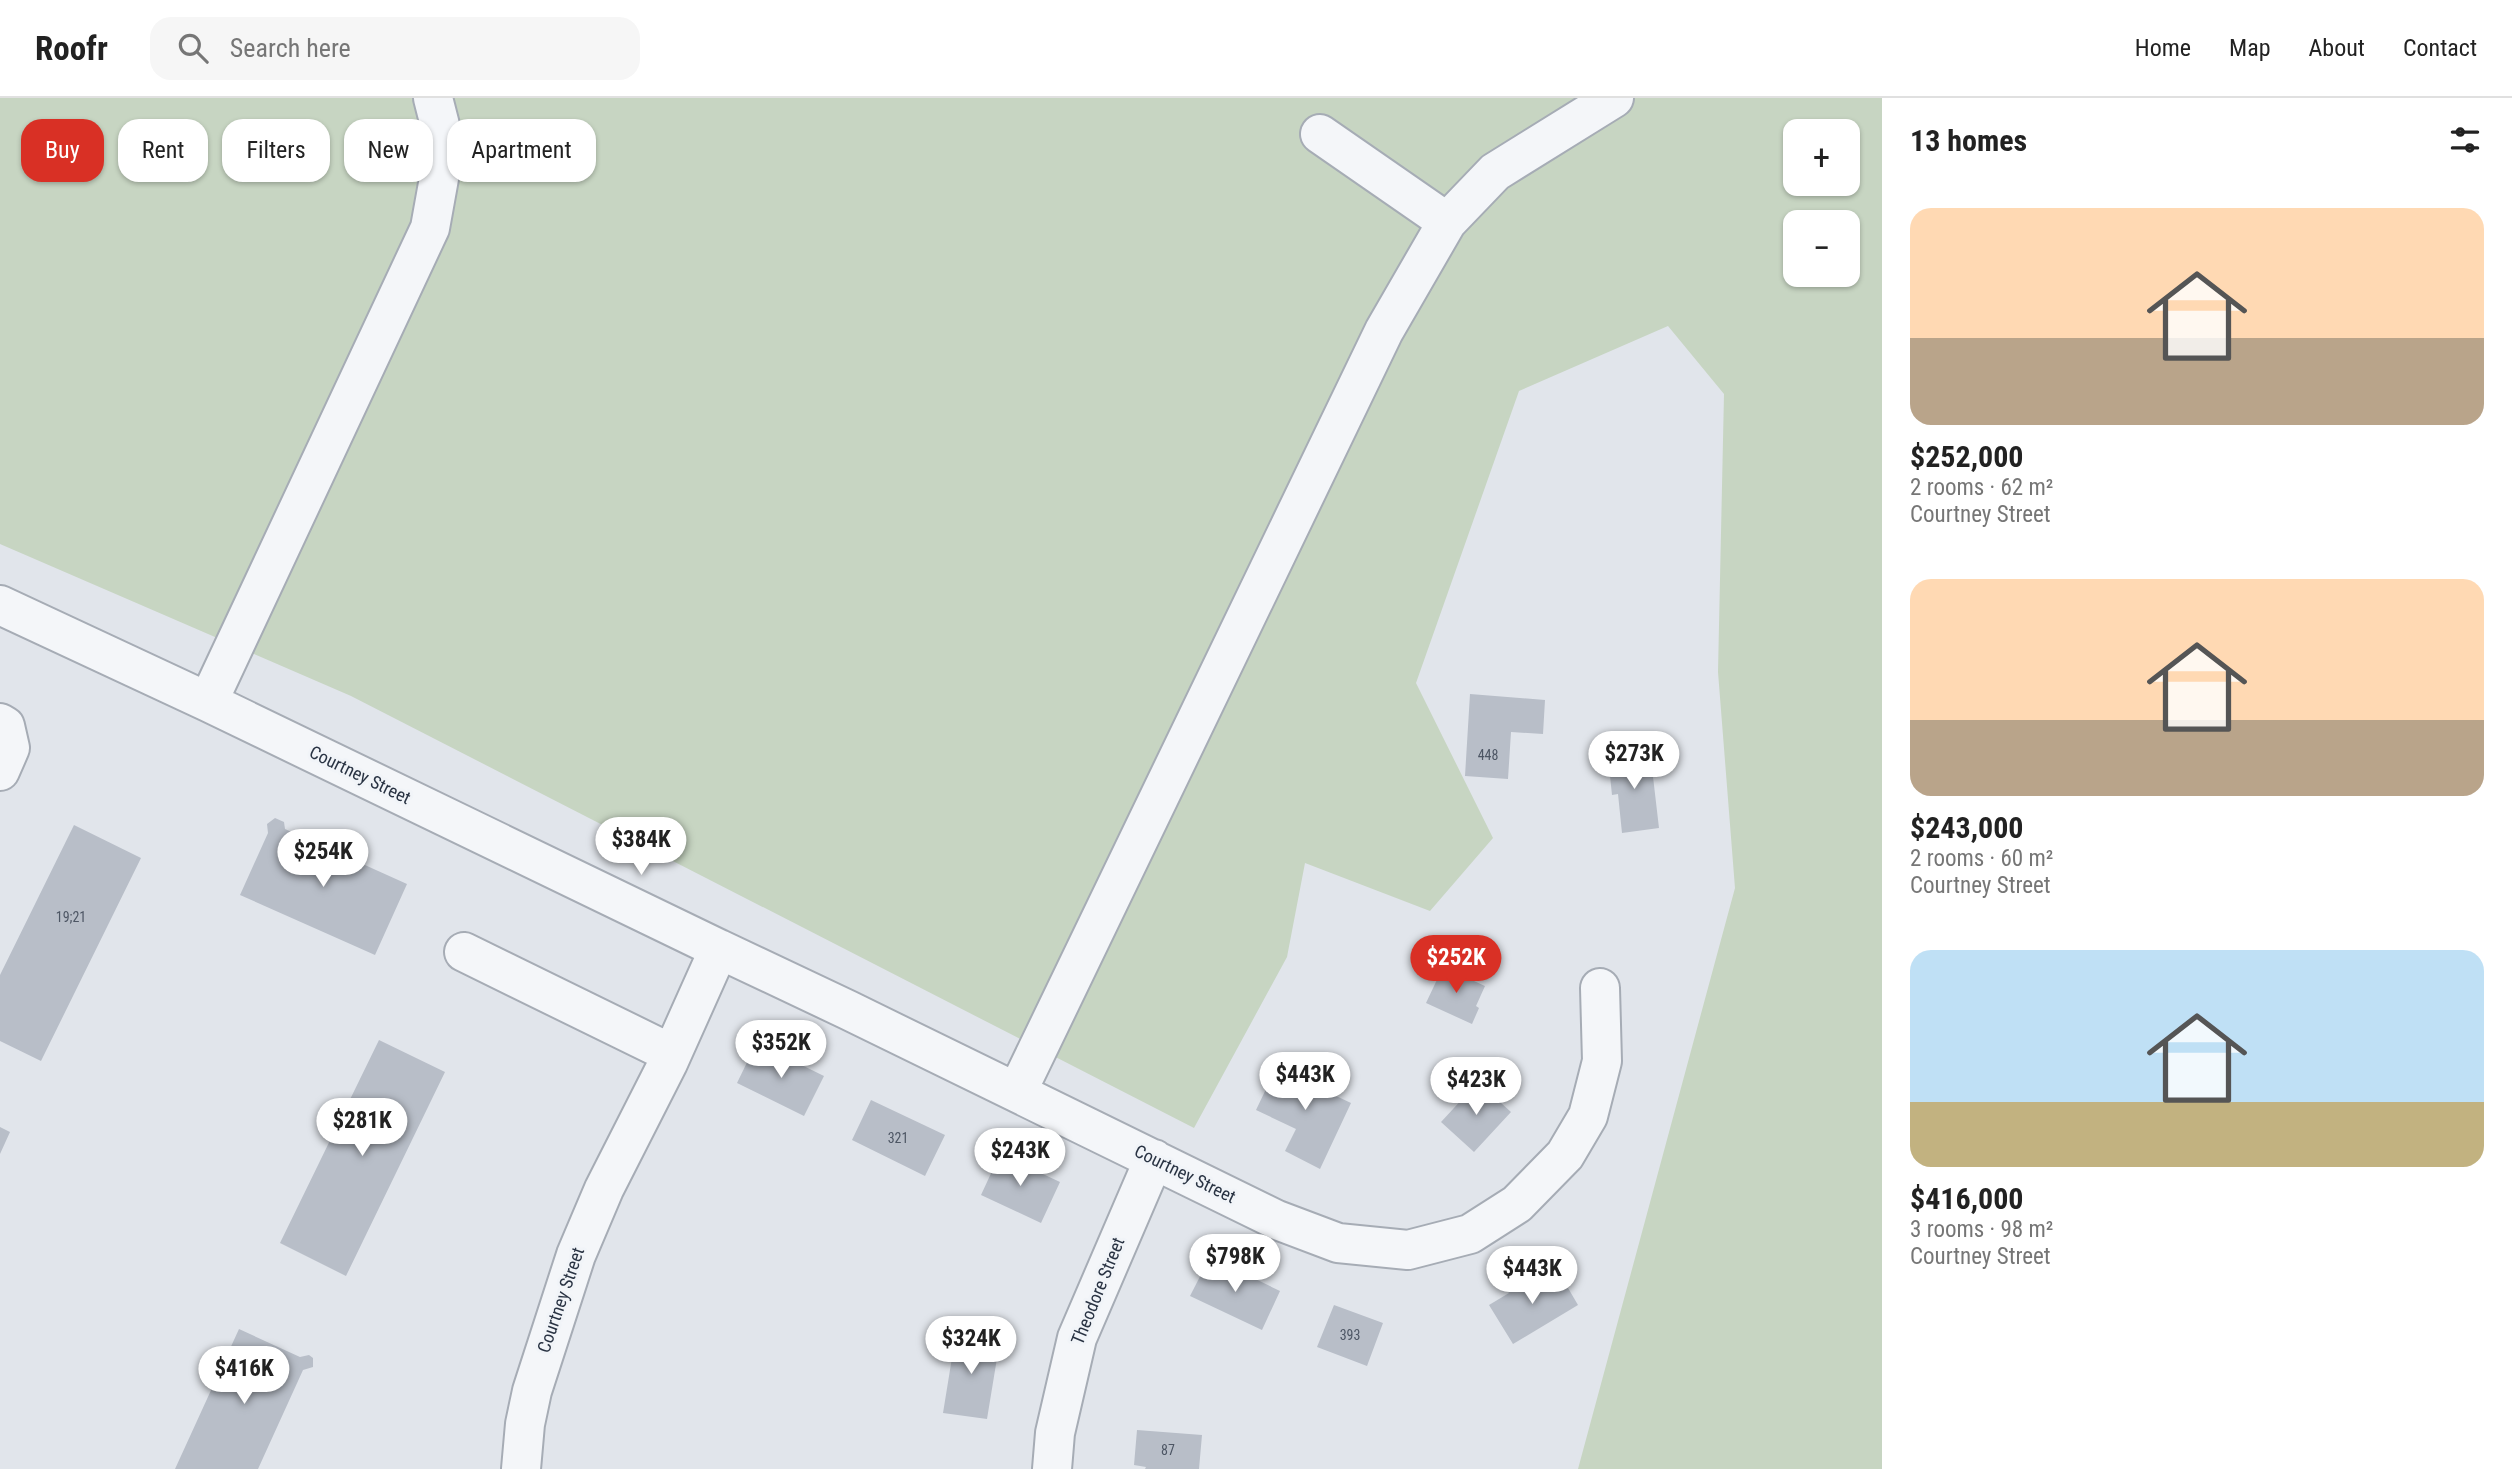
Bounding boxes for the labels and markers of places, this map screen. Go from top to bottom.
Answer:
pin: $273K [1585,732,1683,791]
pin: $384K [592,818,690,877]
pin: $254K [274,830,372,889]
pin: $252K [1407,936,1505,995]
pin: $352K [732,1020,830,1080]
pin: $443K [1256,1052,1354,1112]
pin: $423K [1427,1058,1525,1117]
pin: $281K [313,1098,411,1158]
pin: $243K [971,1128,1069,1188]
pin: $798K [1186,1234,1284,1294]
pin: $443K [1483,1246,1581,1306]
pin: $324K [922,1316,1020,1376]
pin: $416K [195,1346,293,1406]

